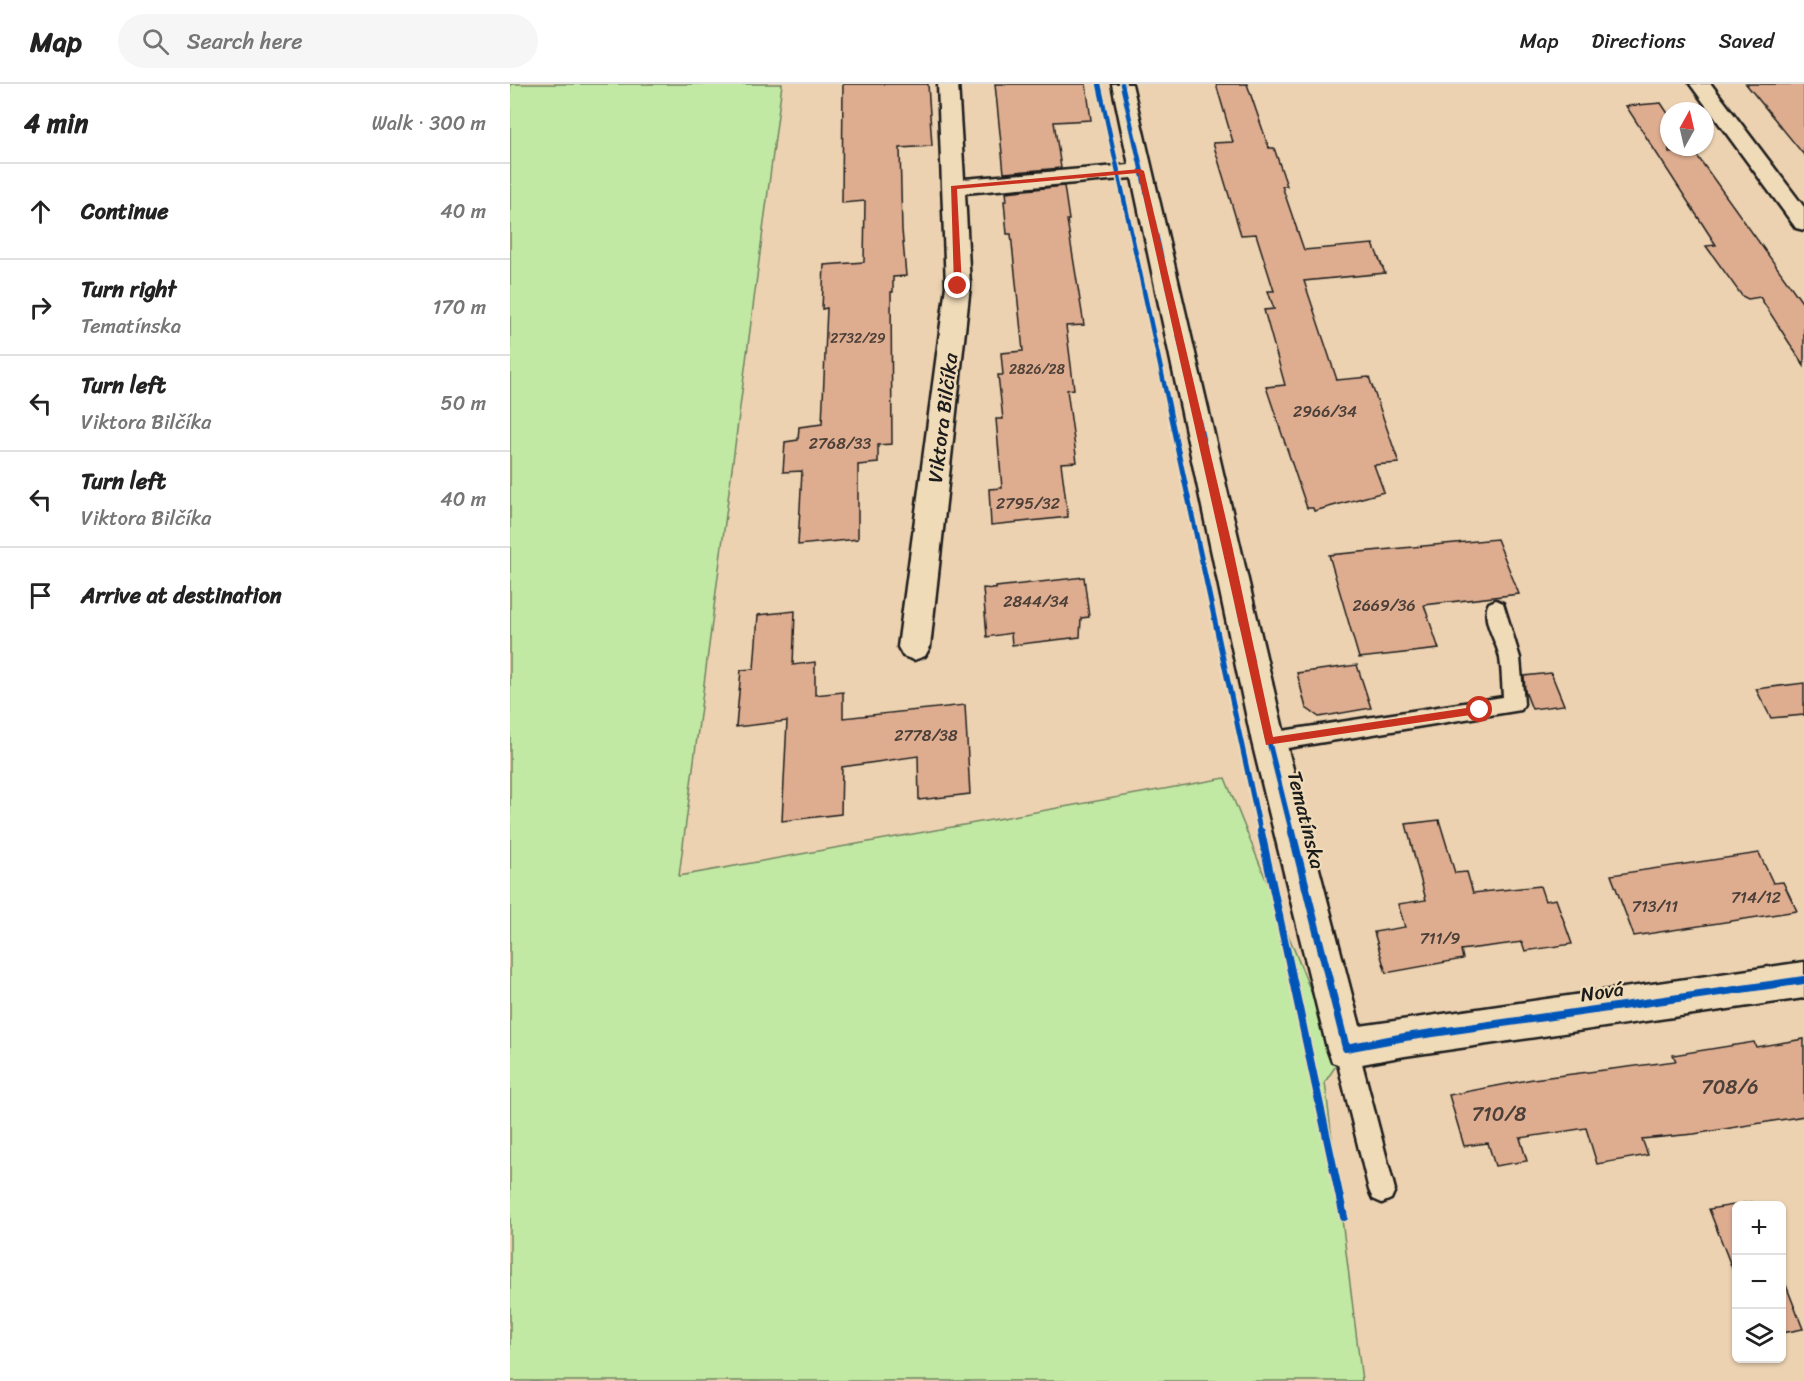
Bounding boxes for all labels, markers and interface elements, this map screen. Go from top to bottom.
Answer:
search box [118,14,538,68]
text: Map [30,17,82,66]
text: Search here [187,22,303,61]
text: Map [1520,22,1558,60]
text: Directions [1591,22,1686,60]
text: Saved [1719,22,1774,60]
icon: search [139,25,172,58]
text: 4 min [24,100,88,146]
north arrow [1660,102,1714,156]
text: Walk · 300 m [372,106,486,141]
text: Continue [81,192,169,231]
text: 40 m [440,194,486,229]
icon: ahead [24,195,57,228]
text: Turn right [81,270,176,309]
route end [944,272,970,298]
text: 170 m [433,290,486,325]
icon: right [24,291,57,324]
text: Tematínska [81,309,181,344]
house number: 2732/29 [830,326,886,351]
street label: Viktora Bilčíka [918,350,968,485]
house number: 2826/28 [1009,357,1066,382]
text: Turn left [81,366,166,405]
text: 50 m [441,386,486,421]
icon: left [24,387,57,420]
house number: 2966/34 [1293,397,1357,426]
text: Viktora Bilčíka [81,405,211,440]
house number: 2768/33 [809,429,872,458]
text: Turn left [81,462,166,501]
text: 40 m [440,482,486,517]
icon: left [24,483,57,516]
house number: 2795/32 [996,489,1060,518]
text: Viktora Bilčíka [81,501,211,536]
text: Arrive at destination [81,576,282,615]
icon: arrive [24,579,57,612]
house number: 2844/34 [1003,587,1069,616]
house number: 2669/36 [1352,591,1416,620]
route start [1466,696,1492,722]
house number: 2778/38 [894,721,958,750]
street label: Tematínska [1277,767,1335,873]
house number: 714/12 [1731,883,1781,912]
house number: 713/11 [1632,892,1678,921]
house number: 711/9 [1420,924,1460,953]
street label: Nová [1578,972,1626,1012]
house number: 708/6 [1701,1070,1759,1105]
house number: 710/8 [1472,1097,1526,1132]
map controls [1732,1201,1786,1363]
button: + [1732,1201,1786,1255]
button: − [1732,1255,1786,1309]
button: layers [1732,1309,1786,1363]

